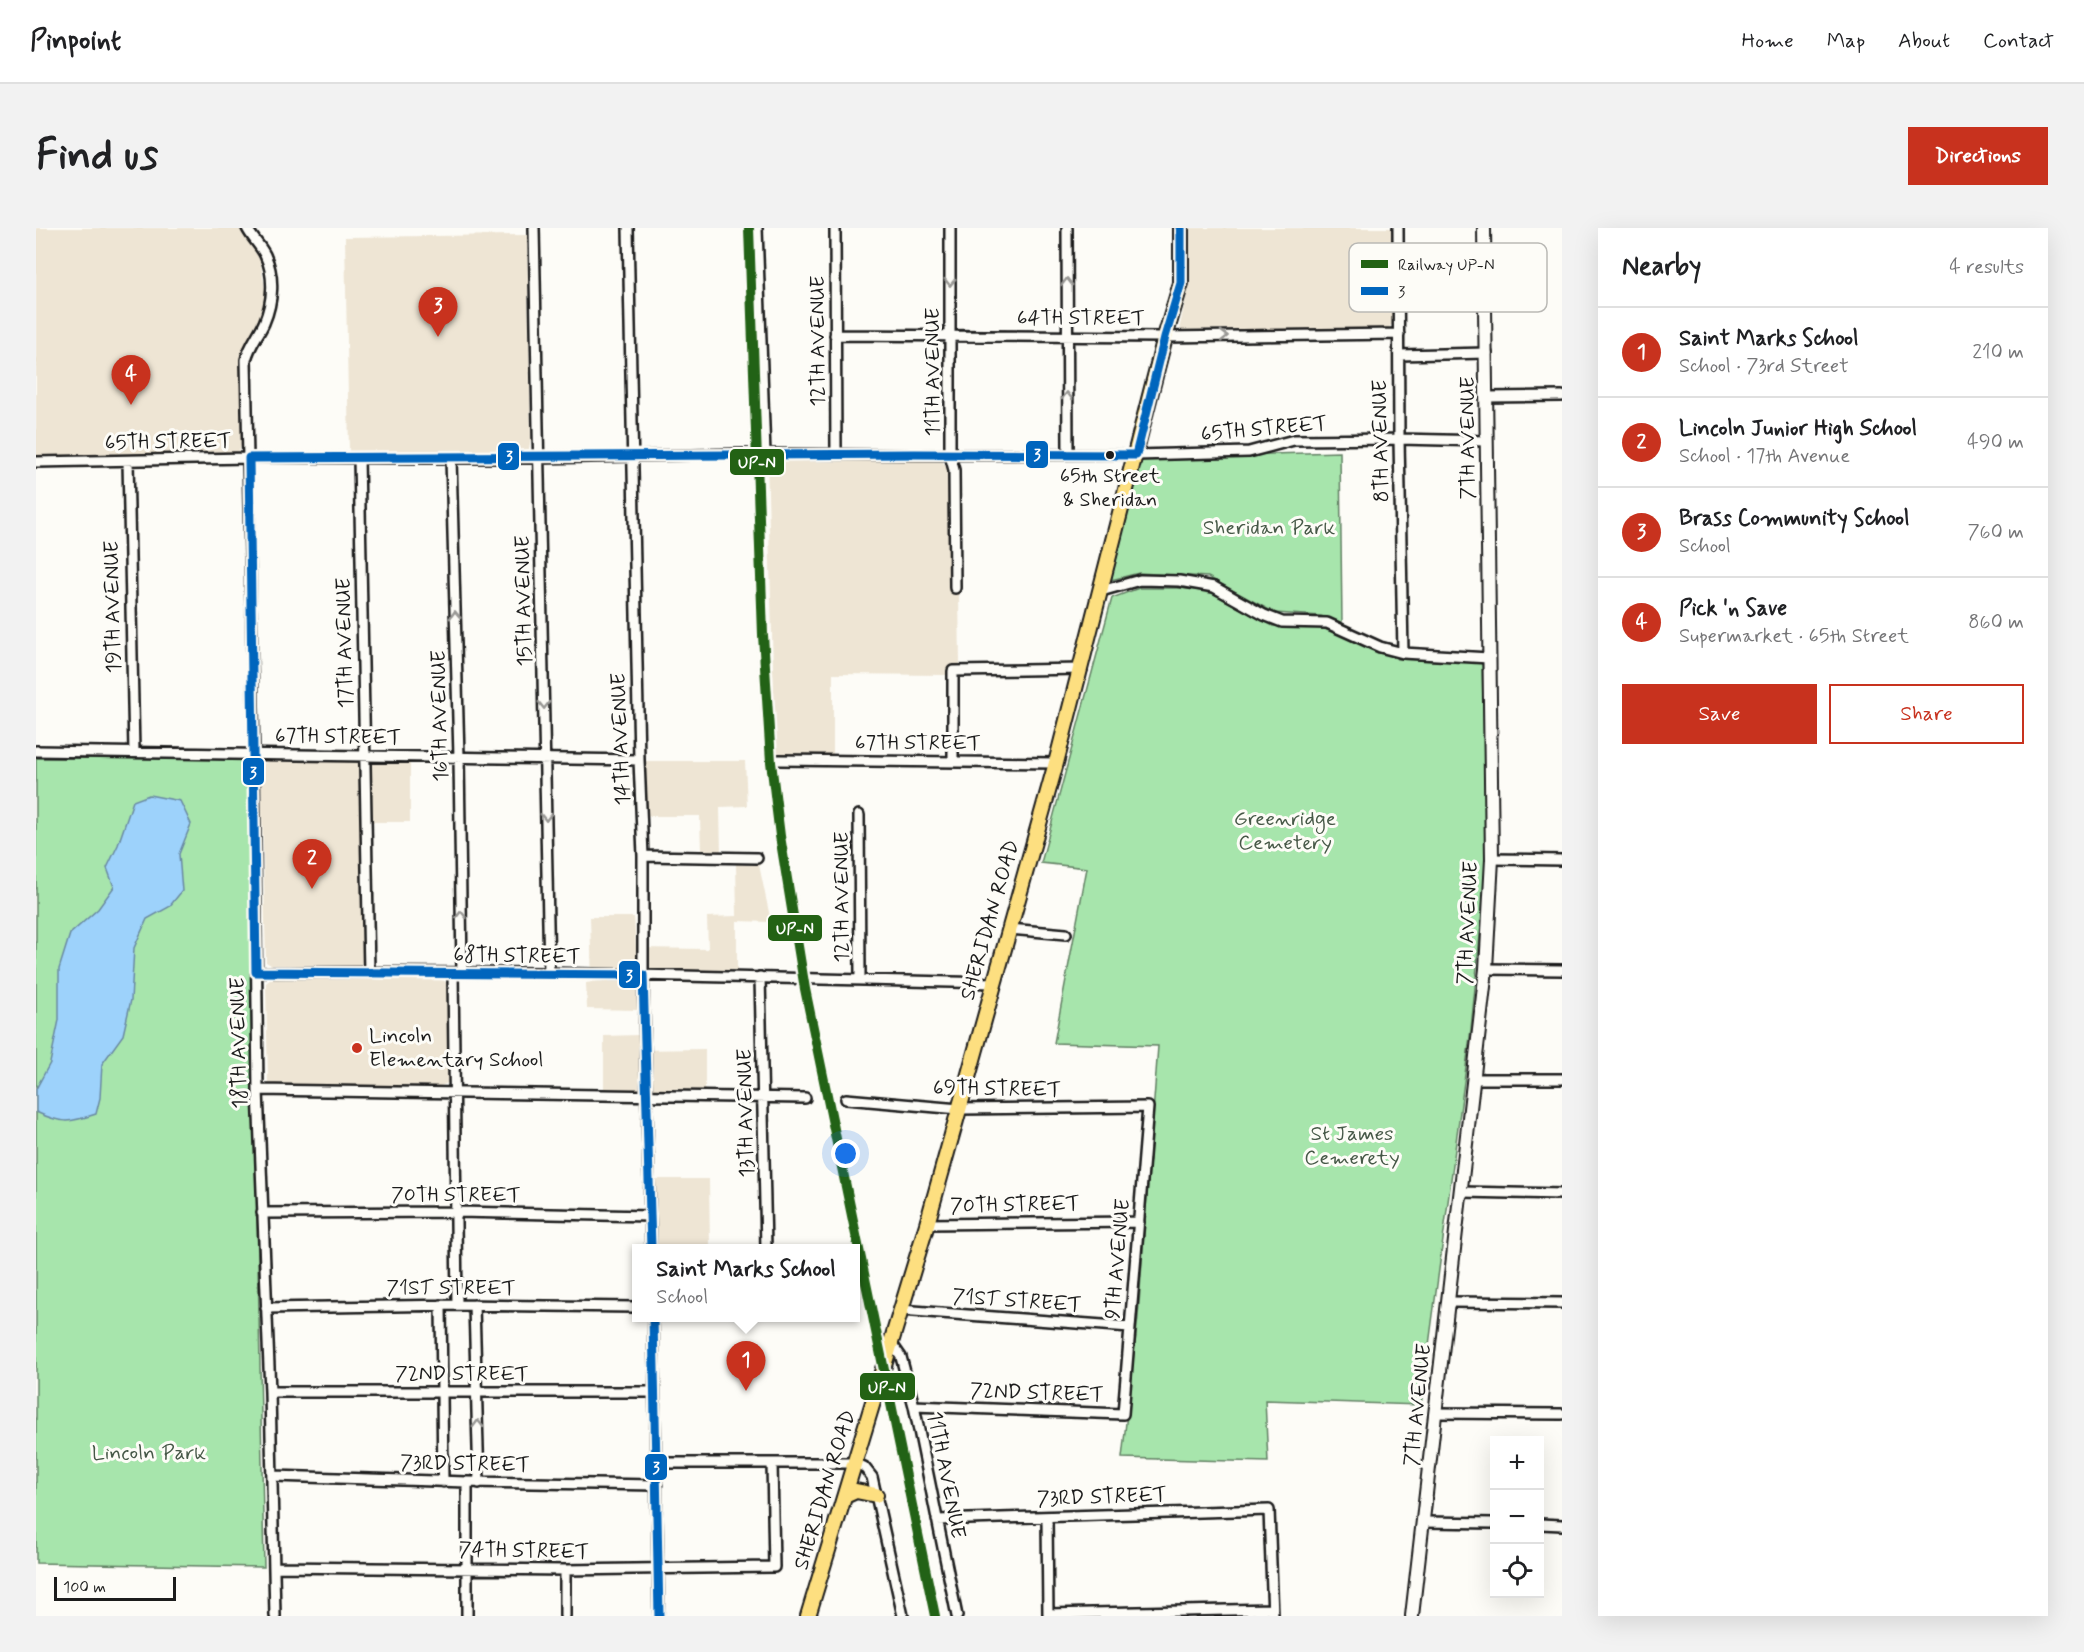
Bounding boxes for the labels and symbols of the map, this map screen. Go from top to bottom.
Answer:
legend [1349,243,1547,312]
text: Railway UP-N [1398,255,1495,276]
street label: 12TH AVENUE [804,275,832,407]
one-way arrow [944,277,957,286]
one-way arrow [1061,277,1073,286]
text: 3 [1398,282,1405,303]
pin: 3 [418,288,458,337]
street label: 64TH STREET [1017,304,1145,332]
street label: 11TH AVENUE [919,307,947,437]
one-way arrow [1219,330,1228,342]
pin: 4 [112,356,151,405]
street label: 7TH AVENUE [1454,376,1482,500]
street label: 8TH AVENUE [1366,379,1396,503]
one-way arrow [1061,391,1073,400]
street label: 65TH STREET [1200,410,1328,448]
street label: 65TH STREET [104,427,232,457]
line badge: 3 [1025,440,1049,469]
line badge: 3 [497,442,520,471]
text: 3 [1033,445,1041,466]
text: 3 [505,447,513,468]
line badge: UP-N [729,448,785,476]
marker: 65th Street & Sheridan [1104,449,1116,461]
text: UP-N [738,453,776,474]
place label: 65th Street & Sheridan [1060,463,1160,514]
park label: Sheridan Park [1203,514,1335,542]
street label: 15TH AVENUE [509,535,539,667]
street label: 19TH AVENUE [98,540,128,674]
street label: 17TH AVENUE [330,577,360,709]
one-way arrow [449,610,461,619]
street label: 16TH AVENUE [425,650,455,782]
street label: 14TH AVENUE [605,672,637,806]
one-way arrow [538,701,550,710]
street label: 67TH STREET [275,722,401,752]
street label: 67TH STREET [855,729,981,757]
line badge: 3 [242,757,265,786]
text: 3 [249,763,257,784]
park label: Greenridge Cemetery [1234,805,1336,857]
one-way arrow [540,813,553,822]
street label: 12TH AVENUE [828,831,856,963]
street label: SHERIDAN ROAD [954,837,1026,1003]
pin: 2 [292,840,332,889]
street label: 7TH AVENUE [1451,861,1485,985]
one-way arrow [455,910,467,919]
line badge: UP-N [767,914,823,942]
text: UP-N [776,919,814,940]
street label: 68TH STREET [453,941,581,971]
line badge: 3 [618,960,641,989]
text: 3 [625,966,633,987]
street label: 18TH AVENUE [224,977,254,1109]
place label: Lincoln Elementary School [369,1022,544,1074]
marker: Lincoln Elementary School [350,1041,364,1055]
street label: 13TH AVENUE [731,1048,761,1178]
street label: 69TH STREET [933,1074,1061,1104]
park label: St James Cemerety [1304,1120,1400,1172]
your location [831,1139,860,1168]
street label: 70TH STREET [391,1181,521,1209]
street label: 70TH STREET [950,1190,1080,1220]
street label: 9TH AVENUE [1099,1197,1137,1321]
street label: 71ST STREET [386,1274,516,1302]
street label: 71ST STREET [951,1283,1083,1319]
pin: 1 [726,1342,766,1391]
street label: 7TH AVENUE [1398,1342,1438,1468]
street label: 72ND STREET [395,1360,529,1388]
line badge: UP-N [859,1372,916,1401]
street label: 72ND STREET [970,1377,1104,1409]
text: UP-N [868,1378,906,1399]
street label: SHERIDAN ROAD [787,1407,863,1573]
street label: 11TH AVENUE [920,1409,972,1541]
one-way arrow [472,1420,484,1429]
park label: Lincoln Park [92,1439,206,1467]
street label: 73RD STREET [400,1449,530,1479]
line badge: 3 [644,1453,668,1481]
text: 3 [652,1458,660,1479]
street label: 73RD STREET [1037,1481,1167,1513]
street label: 74TH STREET [459,1536,589,1566]
scale bar [54,1574,176,1602]

